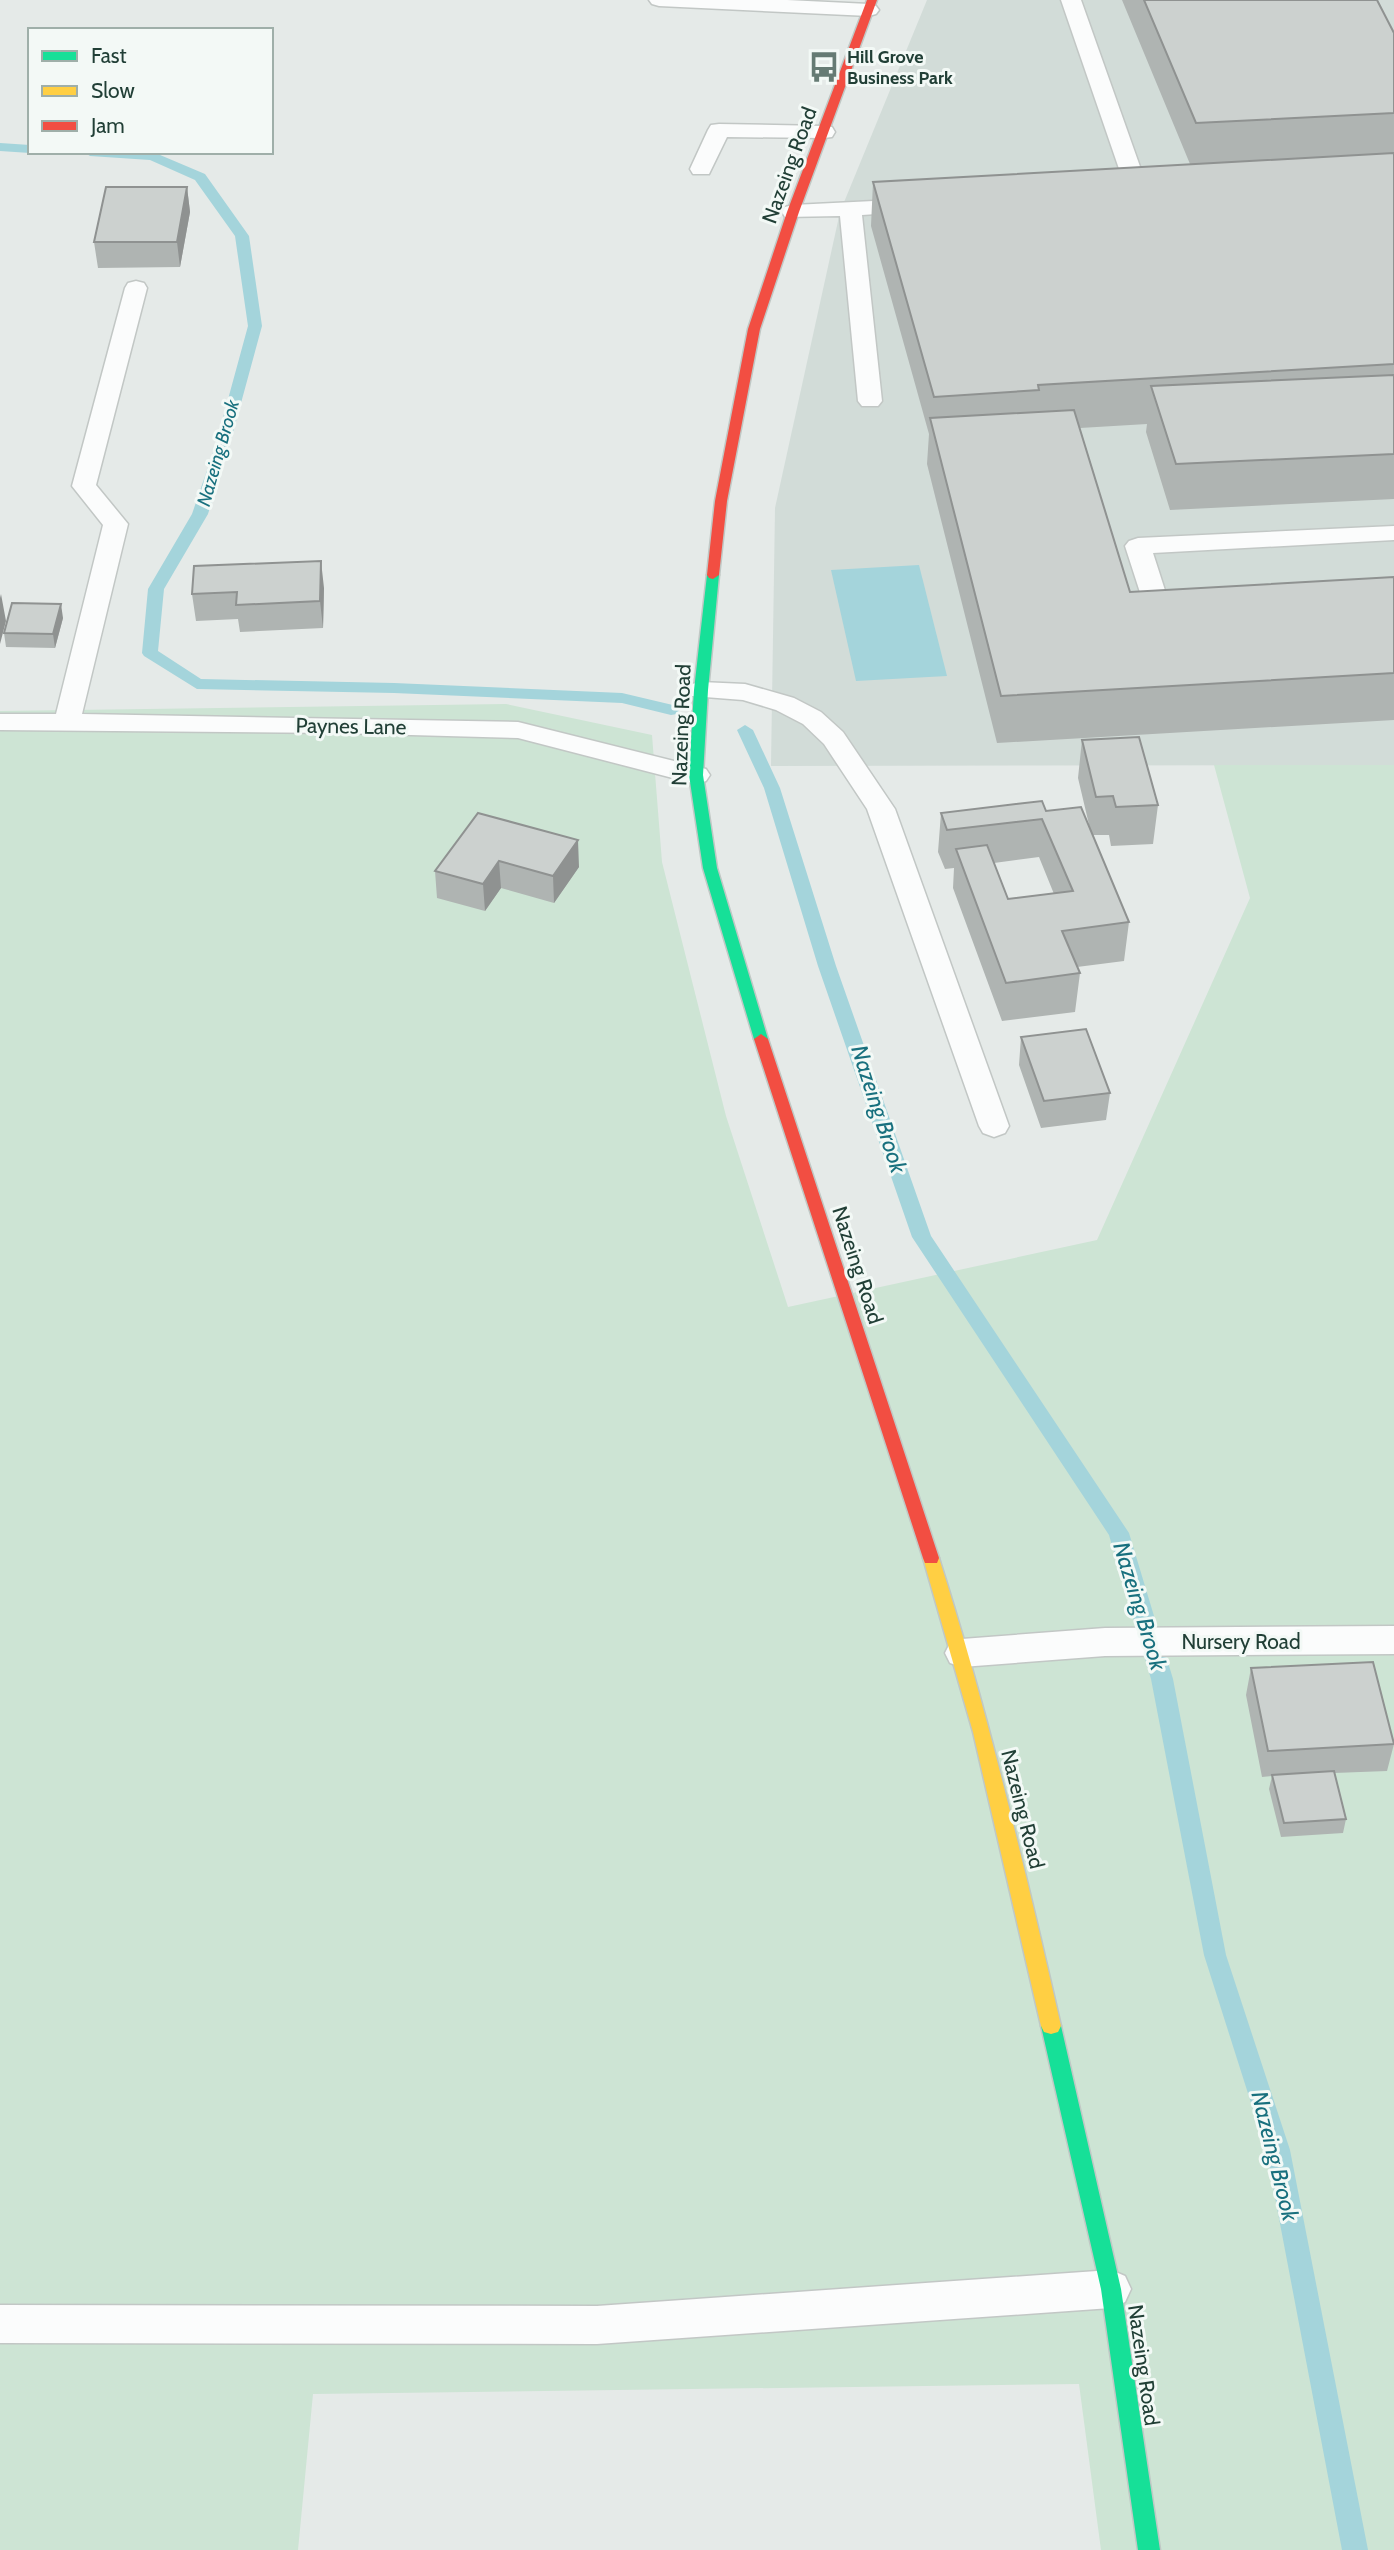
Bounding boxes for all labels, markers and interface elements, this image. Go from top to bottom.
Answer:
legend [28,28,273,154]
text: Fast [91,43,127,68]
place label: Hill Grove Business Park [847,46,953,89]
bus stop icon: Hill Grove Business Park [807,50,841,84]
text: Slow [91,78,135,103]
street label: Nazeing Road [756,103,822,227]
text: Jam [90,113,125,138]
water label: Nazeing Brook [192,396,244,509]
street label: Nazeing Road [666,664,696,786]
street label: Paynes Lane [295,713,407,739]
water label: Nazeing Brook [845,1042,913,1178]
street label: Nazeing Road [827,1203,889,1327]
water label: Nazeing Brook [1107,1538,1173,1675]
street label: Nursery Road [1181,1629,1301,1654]
street label: Nazeing Road [996,1747,1050,1871]
water label: Nazeing Brook [1245,2088,1305,2225]
street label: Nazeing Road [1123,2303,1165,2427]

